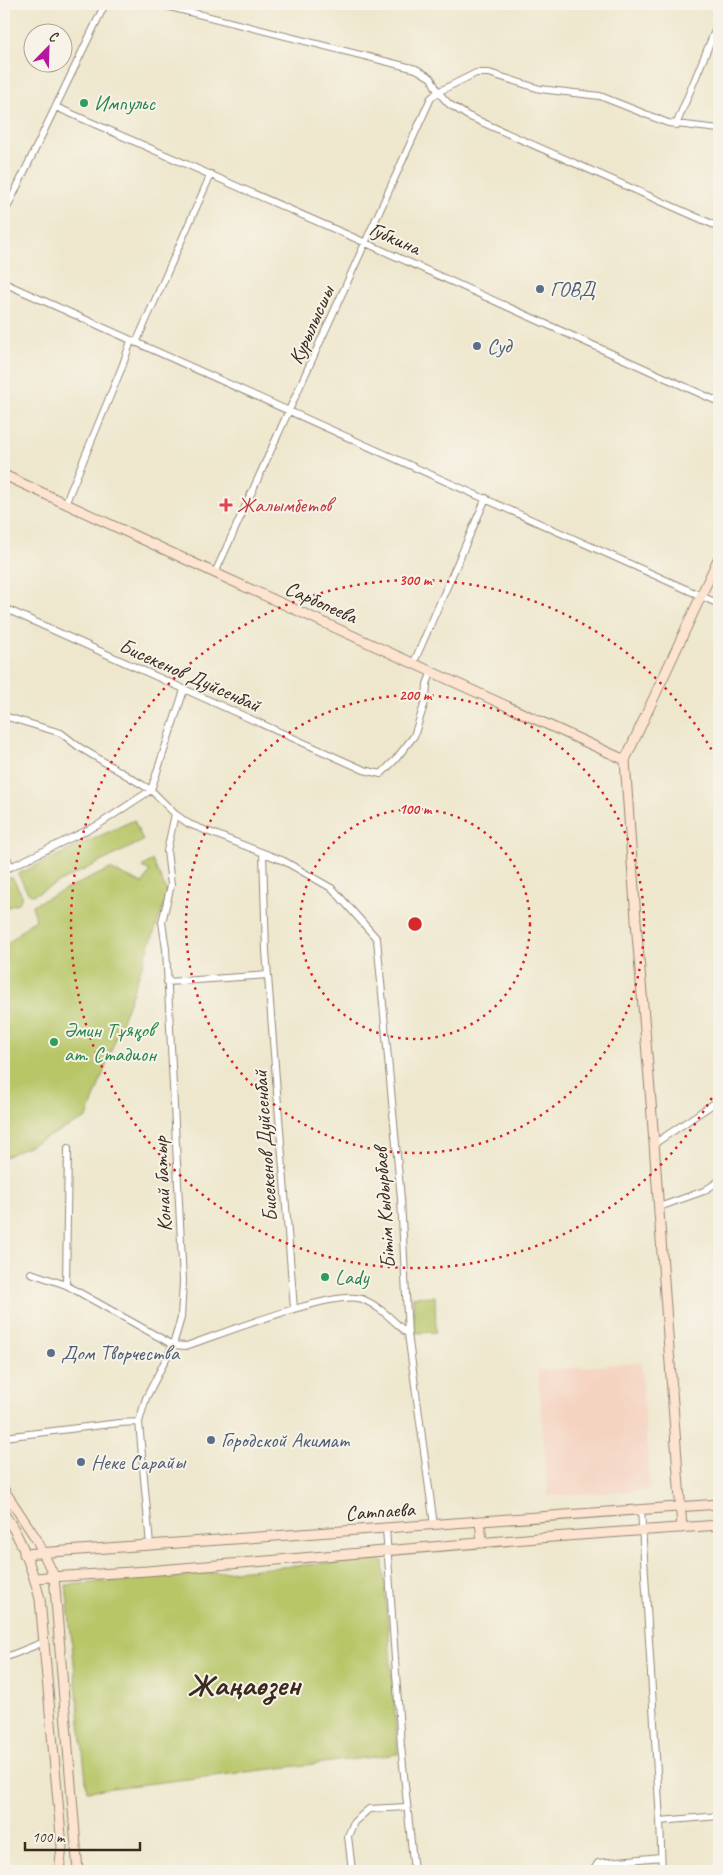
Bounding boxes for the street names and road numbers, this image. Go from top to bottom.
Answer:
street label: Губкина [366,215,427,262]
street label: Курылысшы [282,280,341,368]
street label: Сарбопеева [281,575,362,630]
street label: Бисекенов Дуйсенбай [115,632,266,718]
street label: Бисекенов Дуйсенбай [247,1068,283,1223]
street label: Конай батыр [146,1135,177,1232]
street label: Бiтiм Кыдырбаев [366,1142,401,1269]
street label: Сатпаева [344,1495,417,1526]

